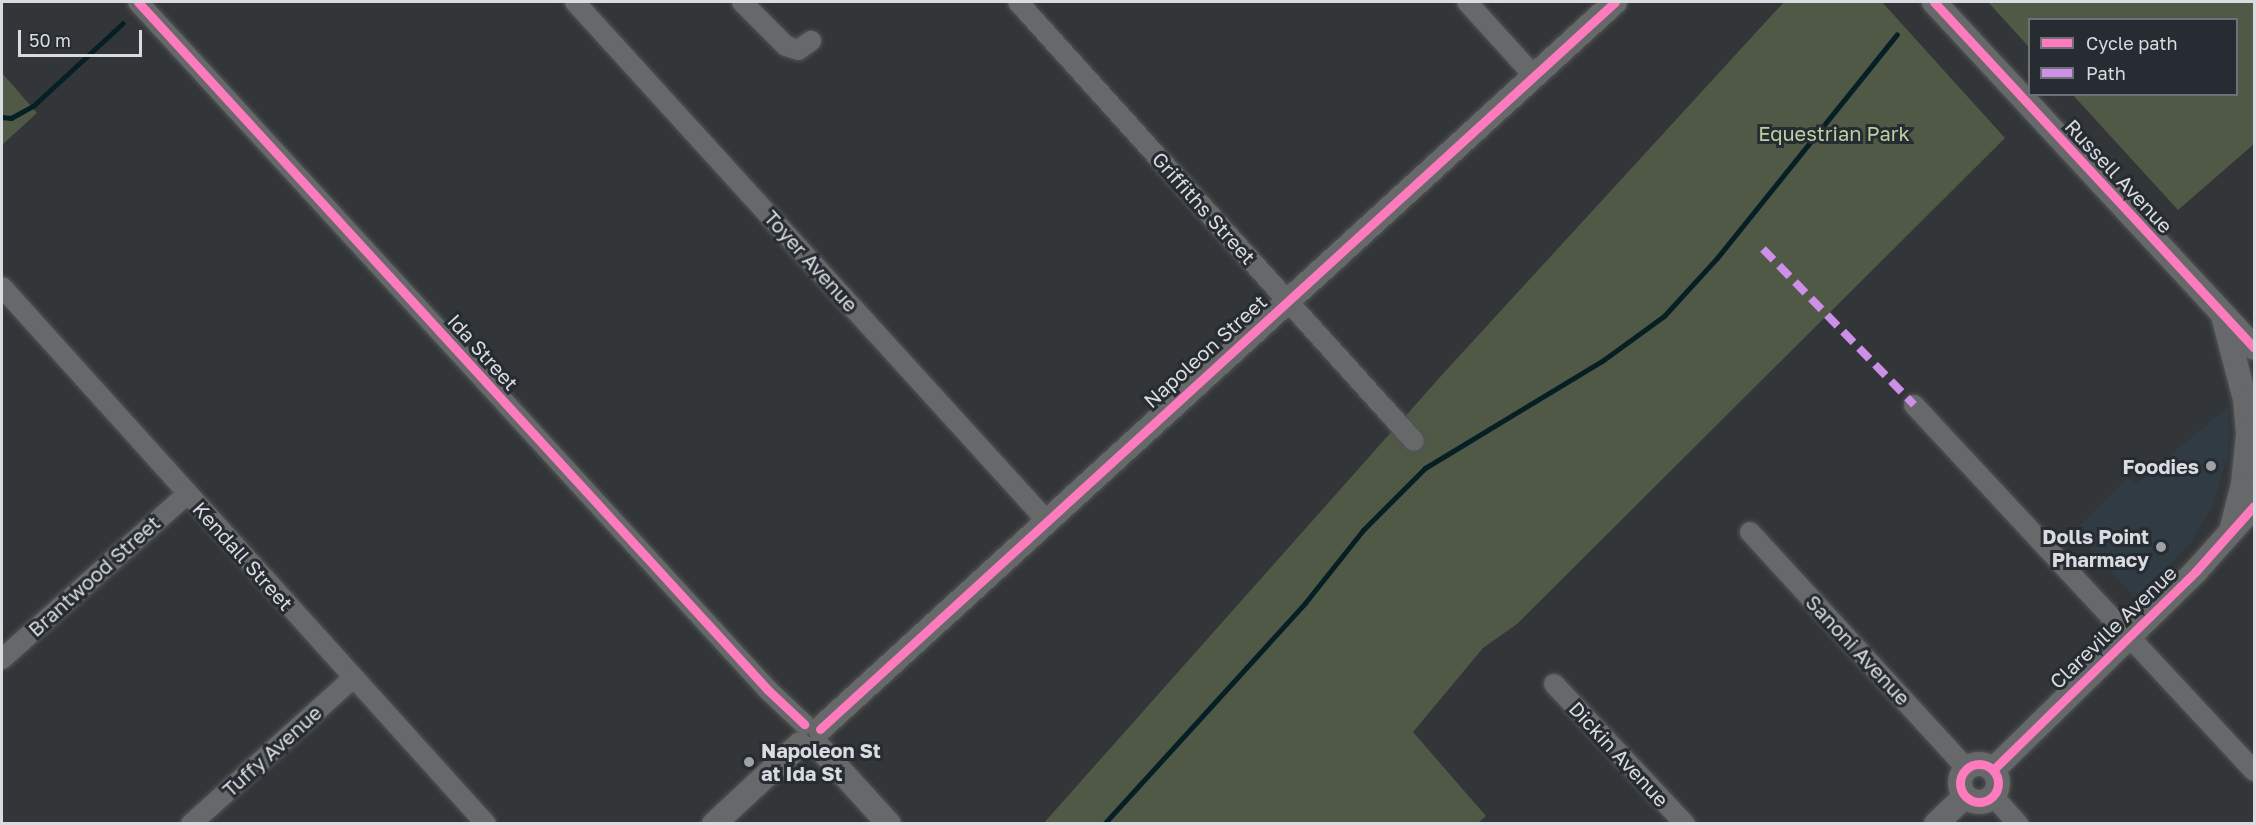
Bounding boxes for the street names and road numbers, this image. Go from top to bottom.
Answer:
street label: Russell Avenue [2060,114,2178,238]
street label: Griffiths Street [1147,147,1261,269]
street label: Toyer Avenue [759,205,863,317]
street label: Napoleon Street [1139,290,1271,412]
street label: Ida Street [443,309,523,395]
street label: Kendall Street [188,497,298,615]
street label: Brantwood Street [23,511,165,641]
street label: Clareville Avenue [2045,561,2181,693]
street label: Sanoni Avenue [1801,590,1915,710]
street label: Dickin Avenue [1564,697,1674,811]
street label: Tuffy Avenue [218,700,326,802]

